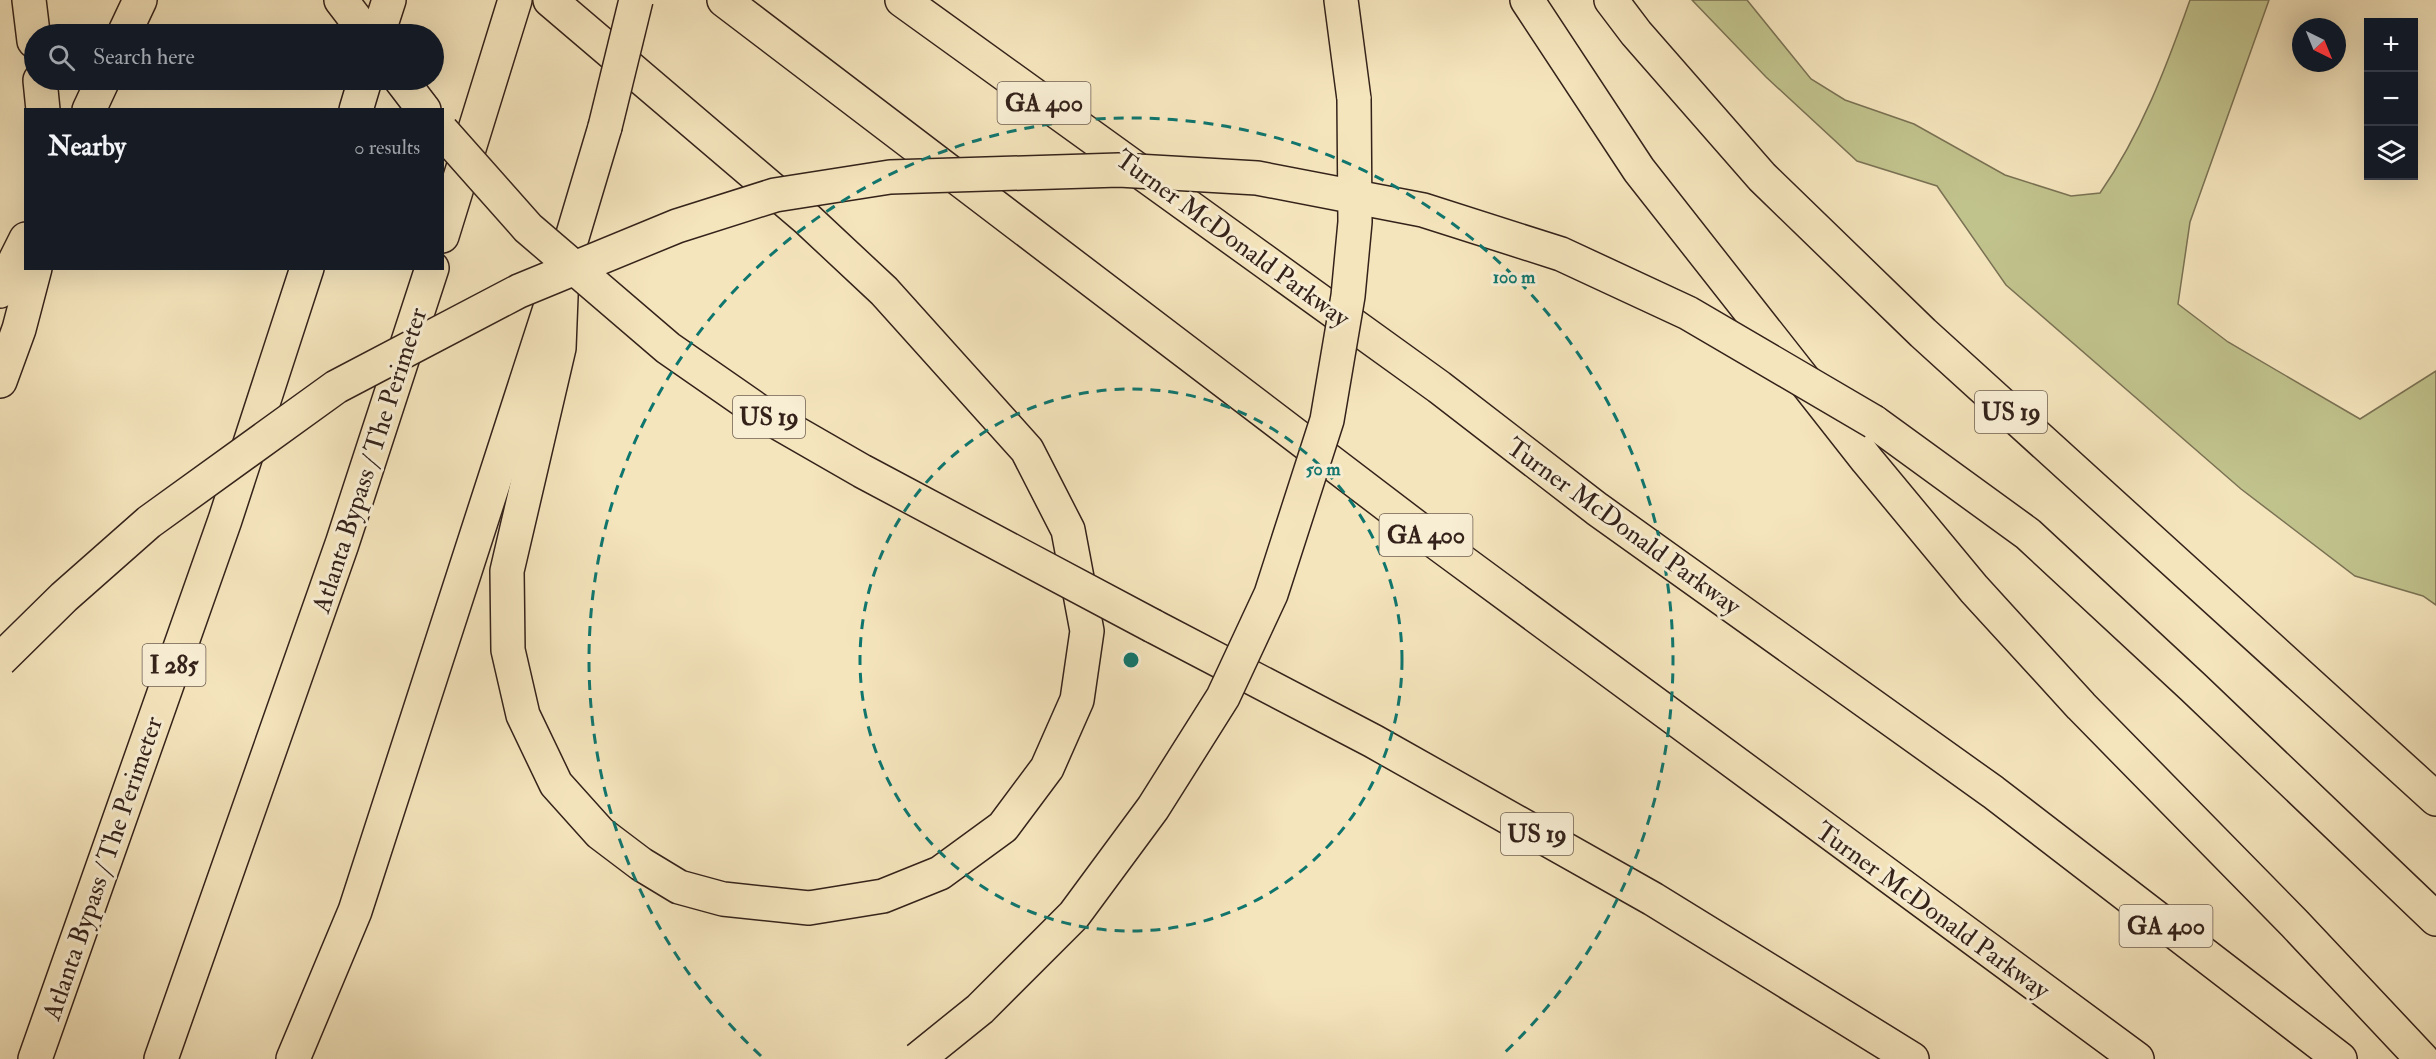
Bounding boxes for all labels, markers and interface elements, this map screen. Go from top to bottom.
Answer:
north arrow [2292,18,2346,72]
map controls [2364,18,2418,180]
button: + [2364,18,2418,72]
search box [24,24,444,90]
icon: search [45,41,78,74]
text: Search here [93,43,195,71]
button: − [2364,72,2418,126]
road number: GA 400 [998,82,1090,124]
button: layers [2364,126,2418,180]
text: Nearby [48,131,126,163]
text: 0 results [354,135,420,160]
street label: Turner McDonald Parkway [1109,143,1356,335]
text: 100 m [1493,266,1536,289]
street label: Atlanta Bypass / The Perimeter [305,303,436,618]
road number: US 19 [1975,391,2047,433]
road number: US 19 [733,396,805,438]
street label: Turner McDonald Parkway [1500,431,1747,623]
text: 50 m [1306,458,1341,481]
road number: GA 400 [1380,514,1472,556]
road number: I 285 [142,644,206,686]
centre of rings [1121,650,1141,670]
street label: Atlanta Bypass / The Perimeter [36,712,171,1026]
road number: US 19 [1501,813,1573,855]
street label: Turner McDonald Parkway [1809,815,2056,1007]
road number: GA 400 [2120,905,2212,947]

